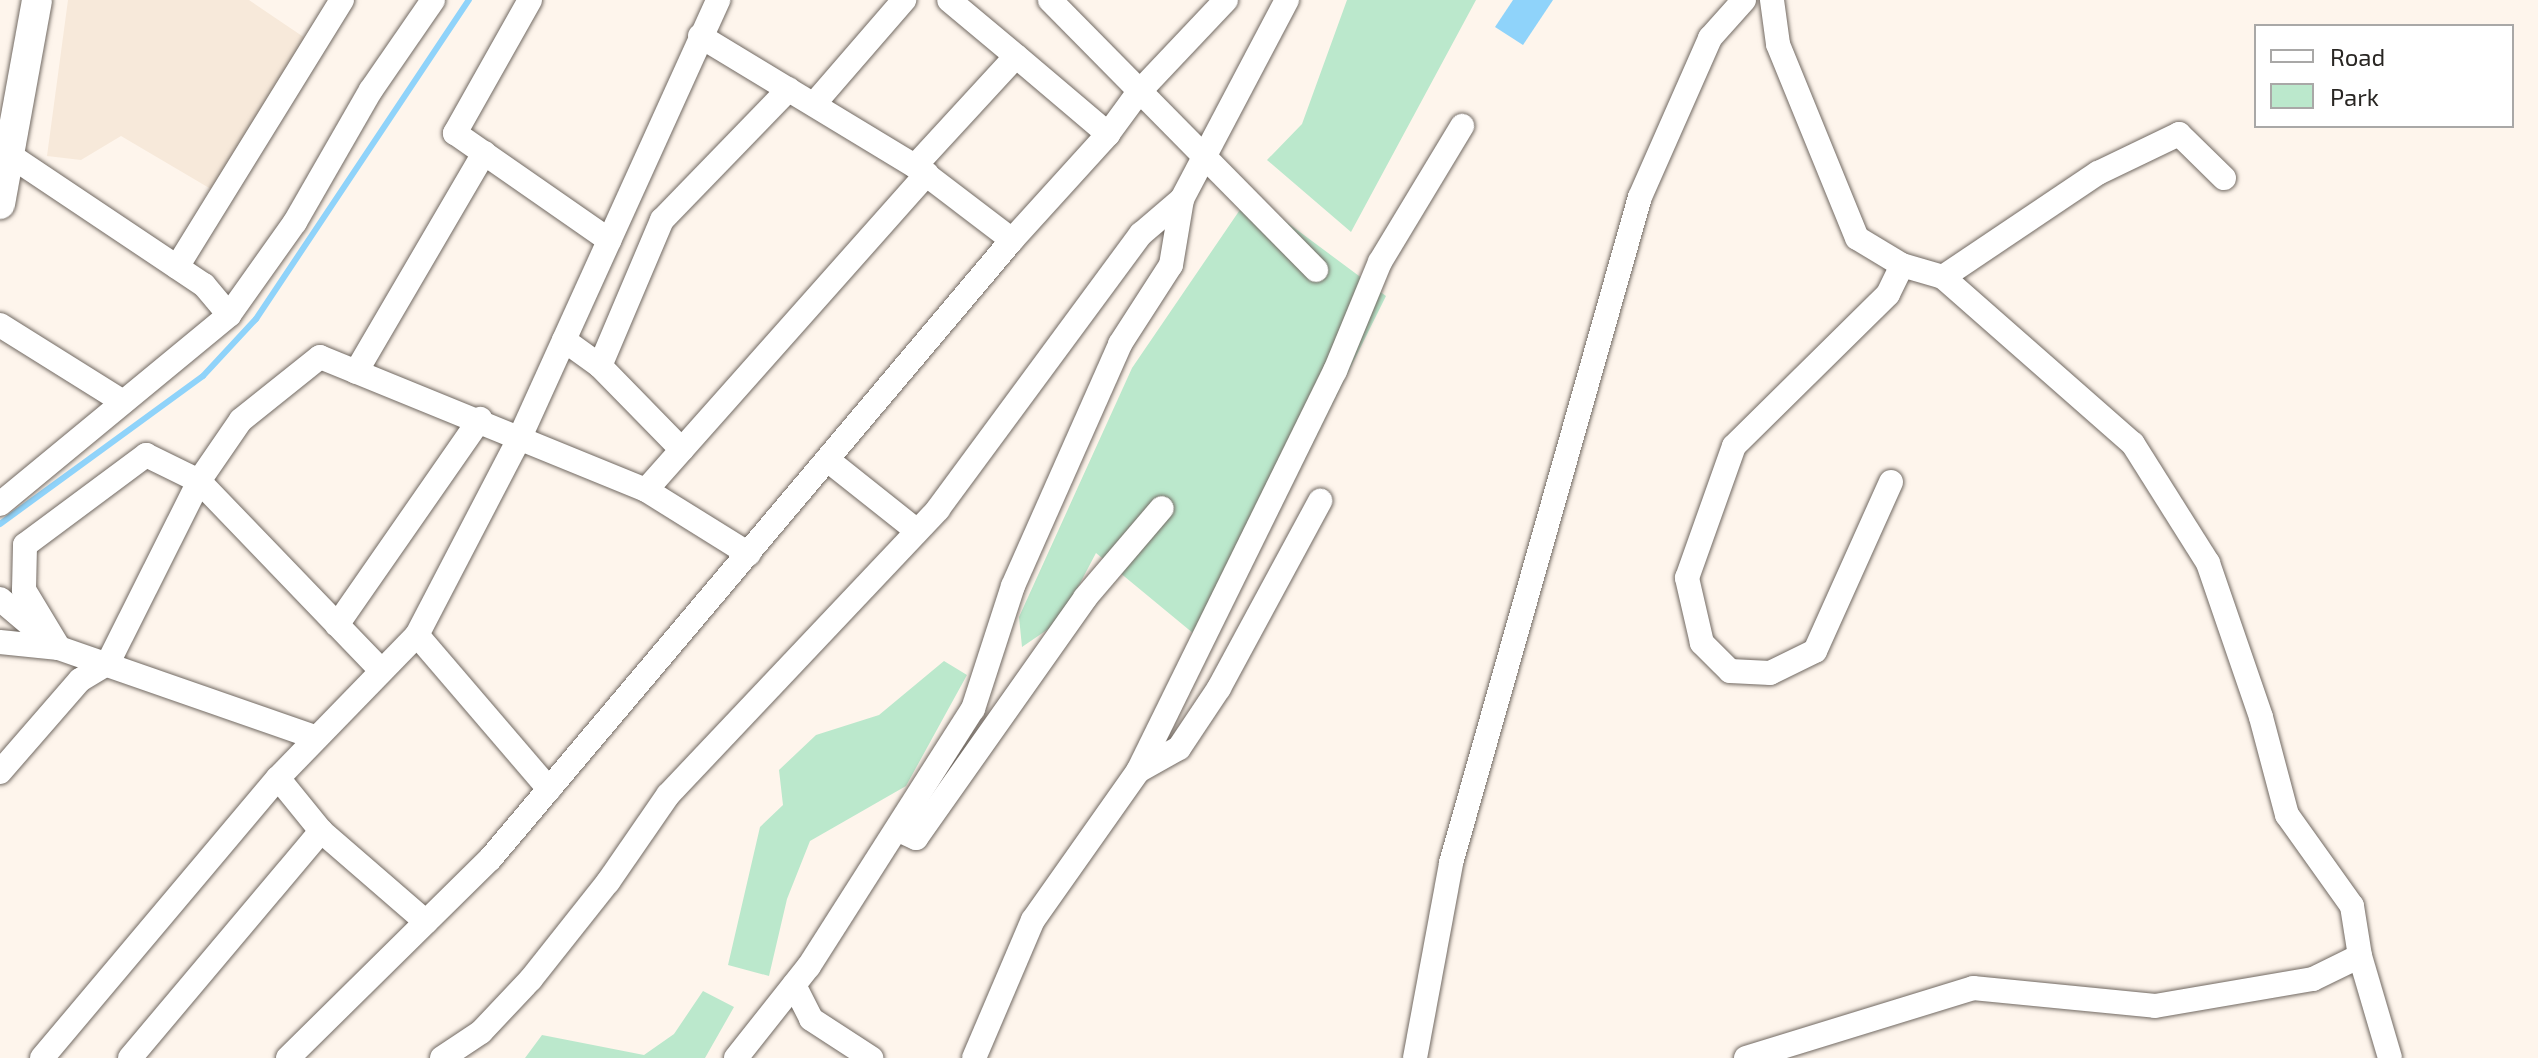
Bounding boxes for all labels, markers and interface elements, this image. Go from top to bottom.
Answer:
legend [2254,24,2514,128]
text: Road [2330,42,2385,71]
text: Park [2330,82,2379,111]

